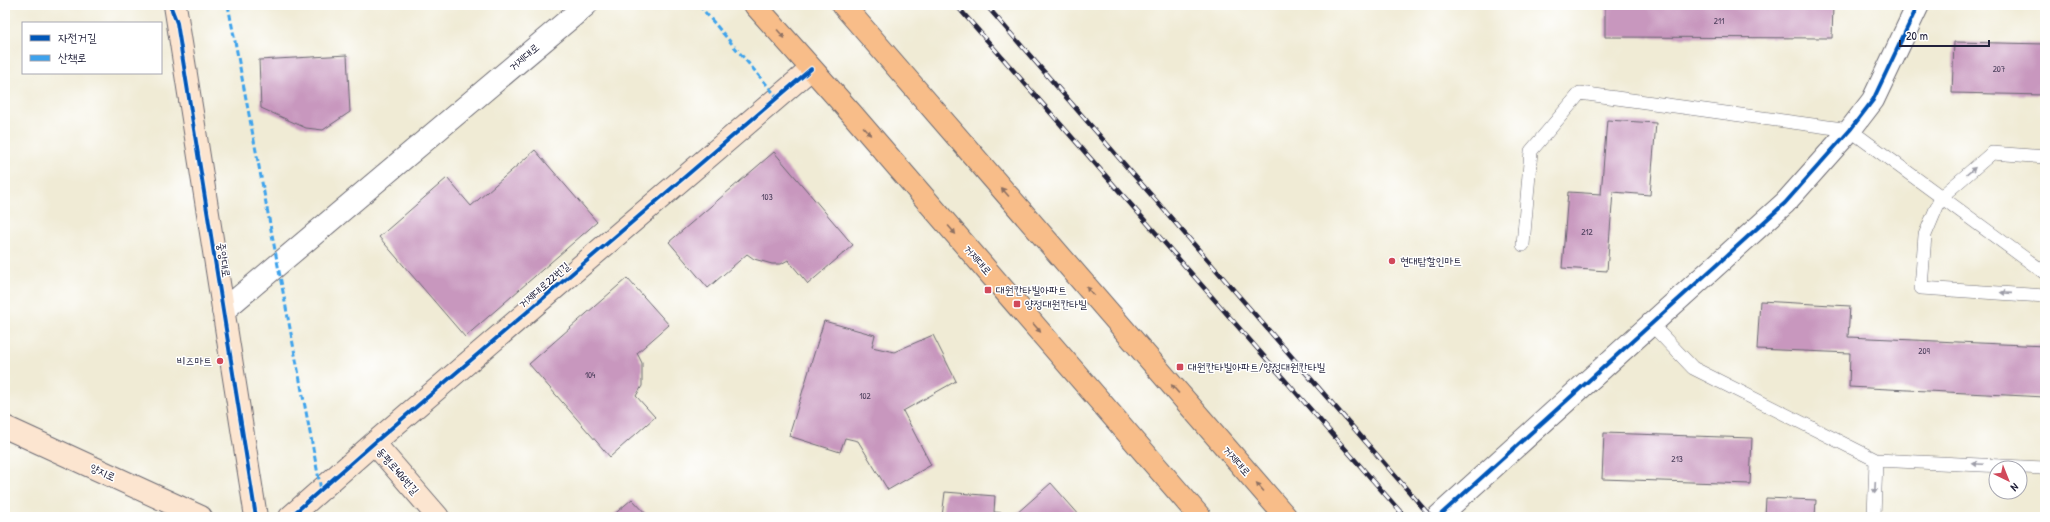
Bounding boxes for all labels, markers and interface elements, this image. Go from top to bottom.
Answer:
house number: 211 [1714,15,1724,27]
legend [22,22,162,74]
scale bar [1900,22,1989,48]
text: 20 m [1906,27,1928,44]
text: 자전거길 [58,29,97,46]
one-way arrow [776,29,785,39]
street label: 거제대로 [506,40,542,74]
text: 산책로 [58,49,87,66]
house number: 207 [1993,63,2006,75]
one-way arrow [863,126,872,137]
one-way arrow [1965,167,1976,176]
one-way arrow [1001,187,1010,198]
house number: 103 [761,191,773,203]
one-way arrow [948,224,957,235]
house number: 212 [1581,226,1594,238]
street label: 중앙대로 [214,241,234,279]
street label: 거제대로 [961,242,995,278]
place label: 현대탑할인마트 [1400,254,1462,268]
marker: 현대탑할인마트 [1387,256,1397,266]
street label: 거제대로22번길 [515,259,573,311]
place label: 대원칸타빌아파트 [996,283,1067,297]
marker: 대원칸타빌아파트 [983,285,993,295]
one-way arrow [1086,285,1095,296]
one-way arrow [2000,290,2012,297]
place label: 양정대원칸타빌 [1025,297,1087,311]
marker: 양정대원칸타빌 [1012,299,1022,309]
one-way arrow [1033,323,1042,333]
house number: 209 [1918,345,1930,357]
place label: 비즈마트 [177,354,212,368]
marker: 비즈마트 [215,356,225,366]
place label: 대원칸타빌아파트/양정대원칸타빌 [1188,360,1326,374]
marker: 대원칸타빌아파트/양정대원칸타빌 [1175,362,1185,372]
house number: 104 [585,369,596,381]
one-way arrow [1171,384,1180,394]
house number: 102 [859,390,872,402]
street label: 거제대로 [1220,443,1254,479]
street label: 동평로406번길 [374,445,422,497]
house number: 213 [1671,453,1683,465]
street label: 양지로 [88,460,118,484]
north arrow [1988,460,2028,500]
one-way arrow [1972,461,1984,468]
text: N [2008,480,2022,495]
one-way arrow [1256,482,1265,493]
one-way arrow [1872,482,1878,495]

